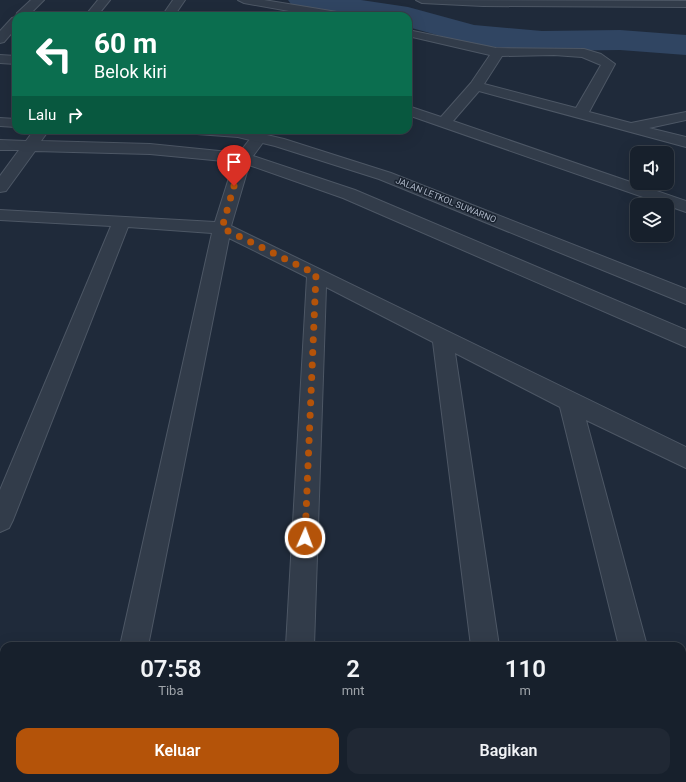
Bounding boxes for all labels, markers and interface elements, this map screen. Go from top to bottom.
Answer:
text: 60 m [94,27,157,60]
icon: left [28,28,80,80]
text: Belok kiri [94,61,167,82]
icon: right [64,104,86,126]
text: Lalu [28,106,56,124]
pin [217,145,251,186]
map controls [630,146,674,242]
button: sound [630,146,674,190]
icon: arrive [223,151,245,173]
street label: JALAN LETKOL SUWARNO [394,175,498,225]
button: layers [630,198,674,242]
position arrow [284,517,326,559]
text: 07:58 [140,655,202,683]
text: 2 [346,655,360,683]
text: 110 [505,655,546,683]
text: Tiba [158,683,184,698]
text: mnt [342,683,365,698]
text: m [520,683,531,698]
button: Keluar [16,728,339,774]
button: Bagikan [347,728,670,774]

